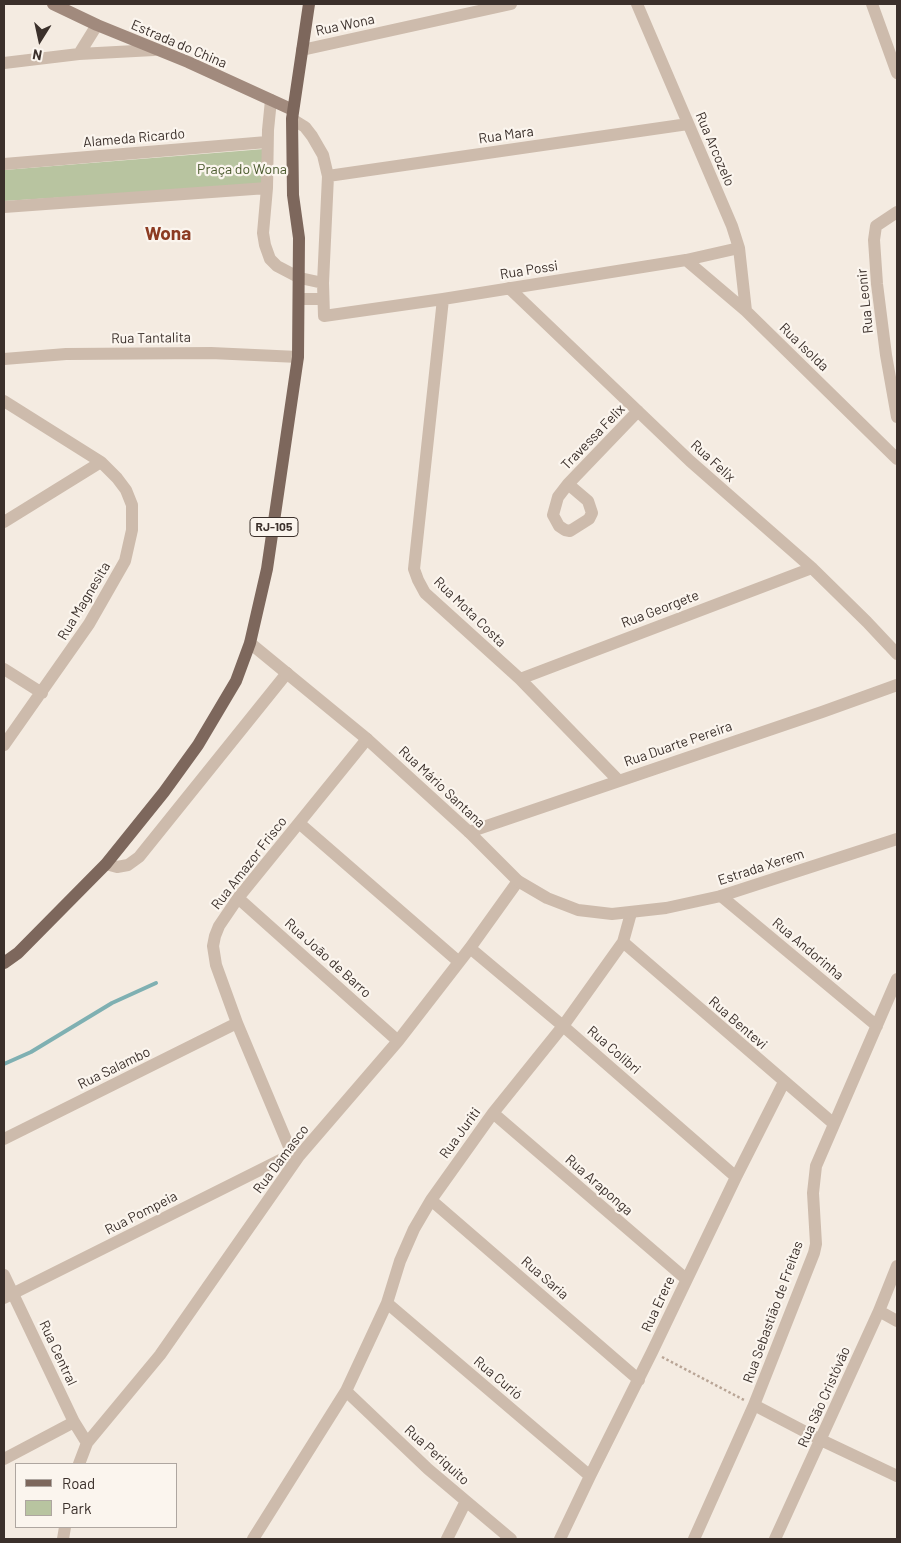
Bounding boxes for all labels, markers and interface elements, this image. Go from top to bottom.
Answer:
street label: Rua Wona [314,11,376,39]
north arrow [15,15,65,65]
street label: Estrada do China [129,16,229,72]
text: N [31,46,43,64]
street label: Rua Arcozelo [692,109,738,189]
street label: Rua Mara [477,123,535,147]
street label: Alameda Ricardo [82,125,186,151]
park label: Praça do Wona [197,161,287,177]
district label: Wona [145,223,191,245]
street label: Rua Possi [499,257,559,283]
street label: Rua Leonir [853,268,877,334]
street label: Rua Isolda [776,319,832,375]
street label: Rua Tantalita [111,329,191,347]
street label: Travessa Felix [558,401,628,473]
street label: Rua Felix [687,437,739,485]
road number: RJ-105 [250,518,298,536]
street label: Rua Magnesita [54,559,114,643]
street label: Rua Mota Costa [430,573,510,651]
street label: Rua Georgete [619,586,701,632]
street label: Rua Duarte Pereira [622,718,734,770]
street label: Rua Mário Santana [395,743,489,831]
street label: Rua Amazor Frisco [208,813,290,913]
street label: Estrada Xerem [716,845,806,889]
street label: Rua Andorinha [769,914,847,984]
street label: Rua Joāo de Barro [281,915,375,1001]
street label: Rua Bentevi [705,993,771,1053]
street label: Rua Colibri [584,1022,644,1078]
street label: Rua Salambo [75,1043,153,1093]
street label: Rua Juriti [436,1104,484,1162]
street label: Rua Damasco [250,1121,312,1197]
street label: Rua Araponga [562,1151,636,1219]
street label: Rua Pompeia [102,1188,180,1238]
street label: Rua Sebastião de Freitas [739,1239,807,1385]
street label: Rua Saria [518,1253,572,1303]
street label: Rua Erere [638,1274,678,1334]
street label: Rua Central [36,1318,80,1388]
street label: Rua São Cristóvão [794,1344,854,1450]
street label: Rua Curió [470,1353,526,1403]
street label: Rua Periquito [401,1421,473,1489]
legend [15,1463,178,1528]
text: Road [62,1474,95,1492]
text: Park [62,1499,91,1517]

